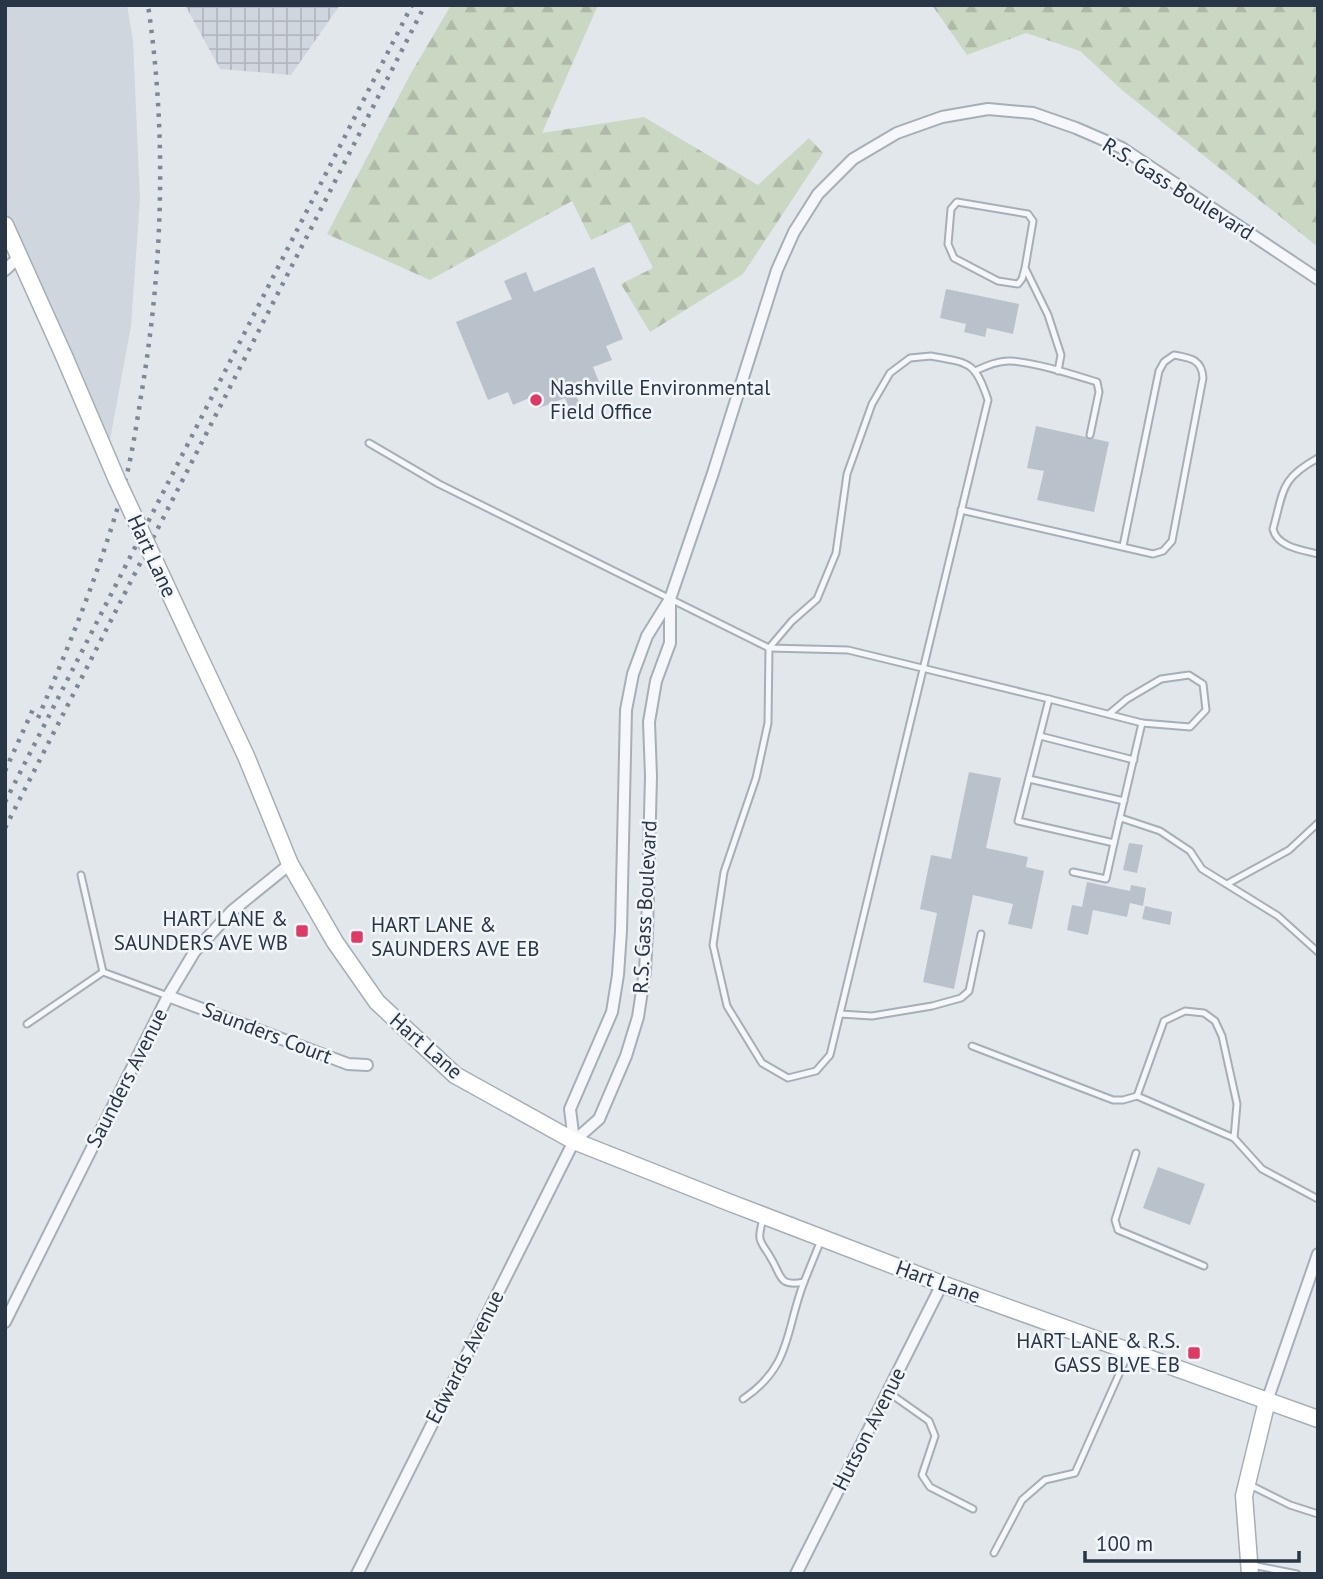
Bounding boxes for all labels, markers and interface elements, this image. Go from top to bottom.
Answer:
street label: R.S. Gass Boulevard [1098,131,1259,246]
place label: Nashville Environmental Field Office [550,374,770,425]
marker: Nashville Environmental Field Office [528,392,544,408]
street label: Hart Lane [122,510,183,601]
street label: R.S. Gass Boulevard [626,820,663,994]
place label: HART LANE & SAUNDERS AVE WB [114,905,288,956]
place label: HART LANE & SAUNDERS AVE EB [371,911,539,962]
marker: HART LANE & SAUNDERS AVE WB [294,923,310,939]
marker: HART LANE & SAUNDERS AVE EB [349,929,365,945]
street label: Saunders Court [199,995,336,1070]
street label: Saunders Avenue [80,1004,173,1152]
street label: Hart Lane [384,1007,468,1085]
street label: Hart Lane [892,1254,984,1309]
street label: Edwards Avenue [419,1286,510,1428]
place label: HART LANE & R.S. GASS BLVE EB [1016,1327,1180,1378]
marker: HART LANE & R.S. GASS BLVE EB [1186,1345,1202,1361]
street label: Hutson Avenue [826,1363,911,1495]
scale bar [1085,1520,1298,1564]
text: 100 m [1096,1530,1153,1557]

